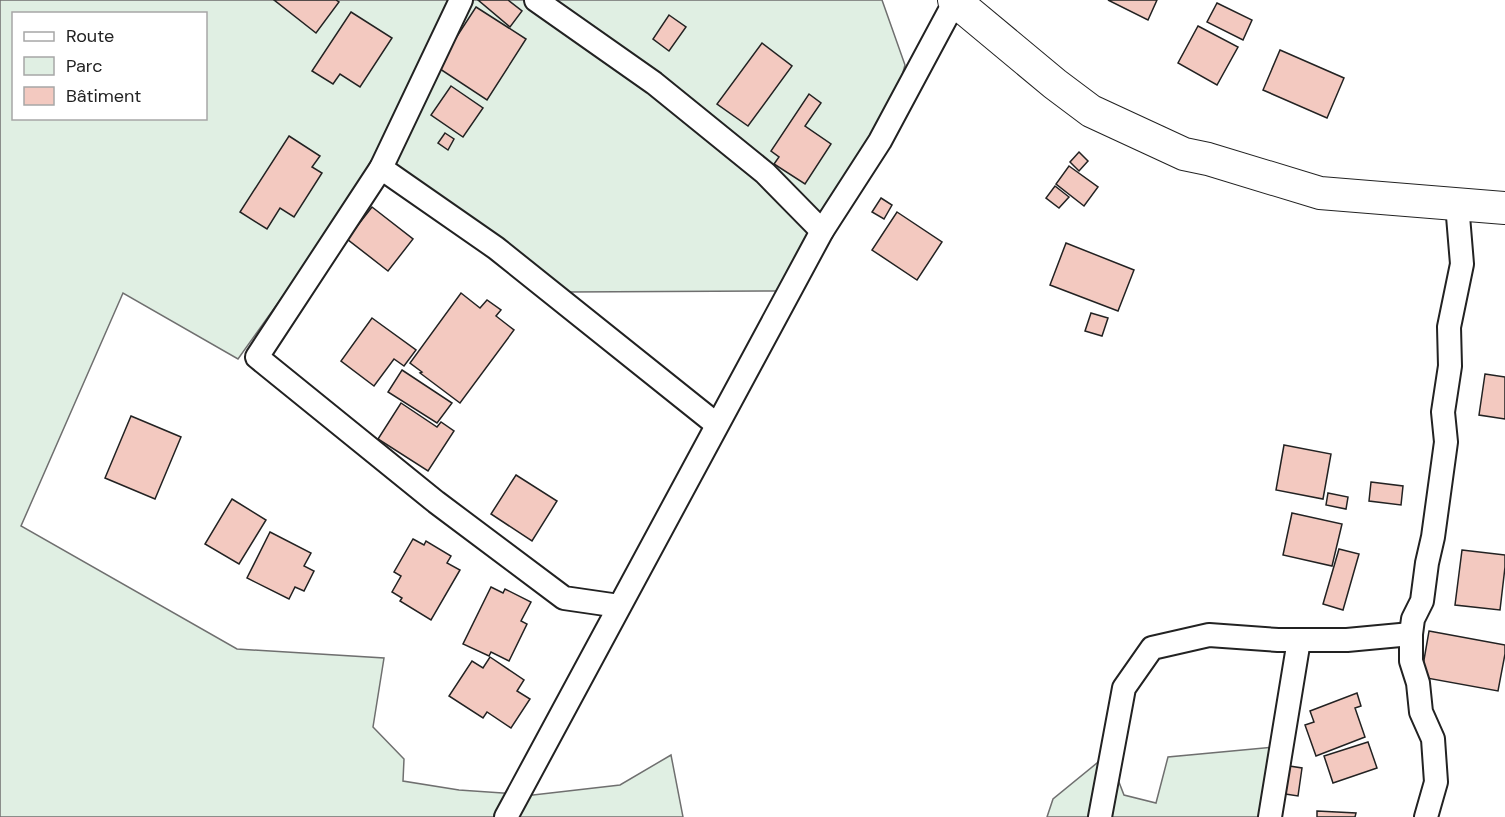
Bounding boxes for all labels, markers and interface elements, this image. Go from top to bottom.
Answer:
legend [12,12,207,120]
text: Route [66,24,114,48]
text: Parc [66,54,102,78]
text: Bâtiment [66,84,141,108]

